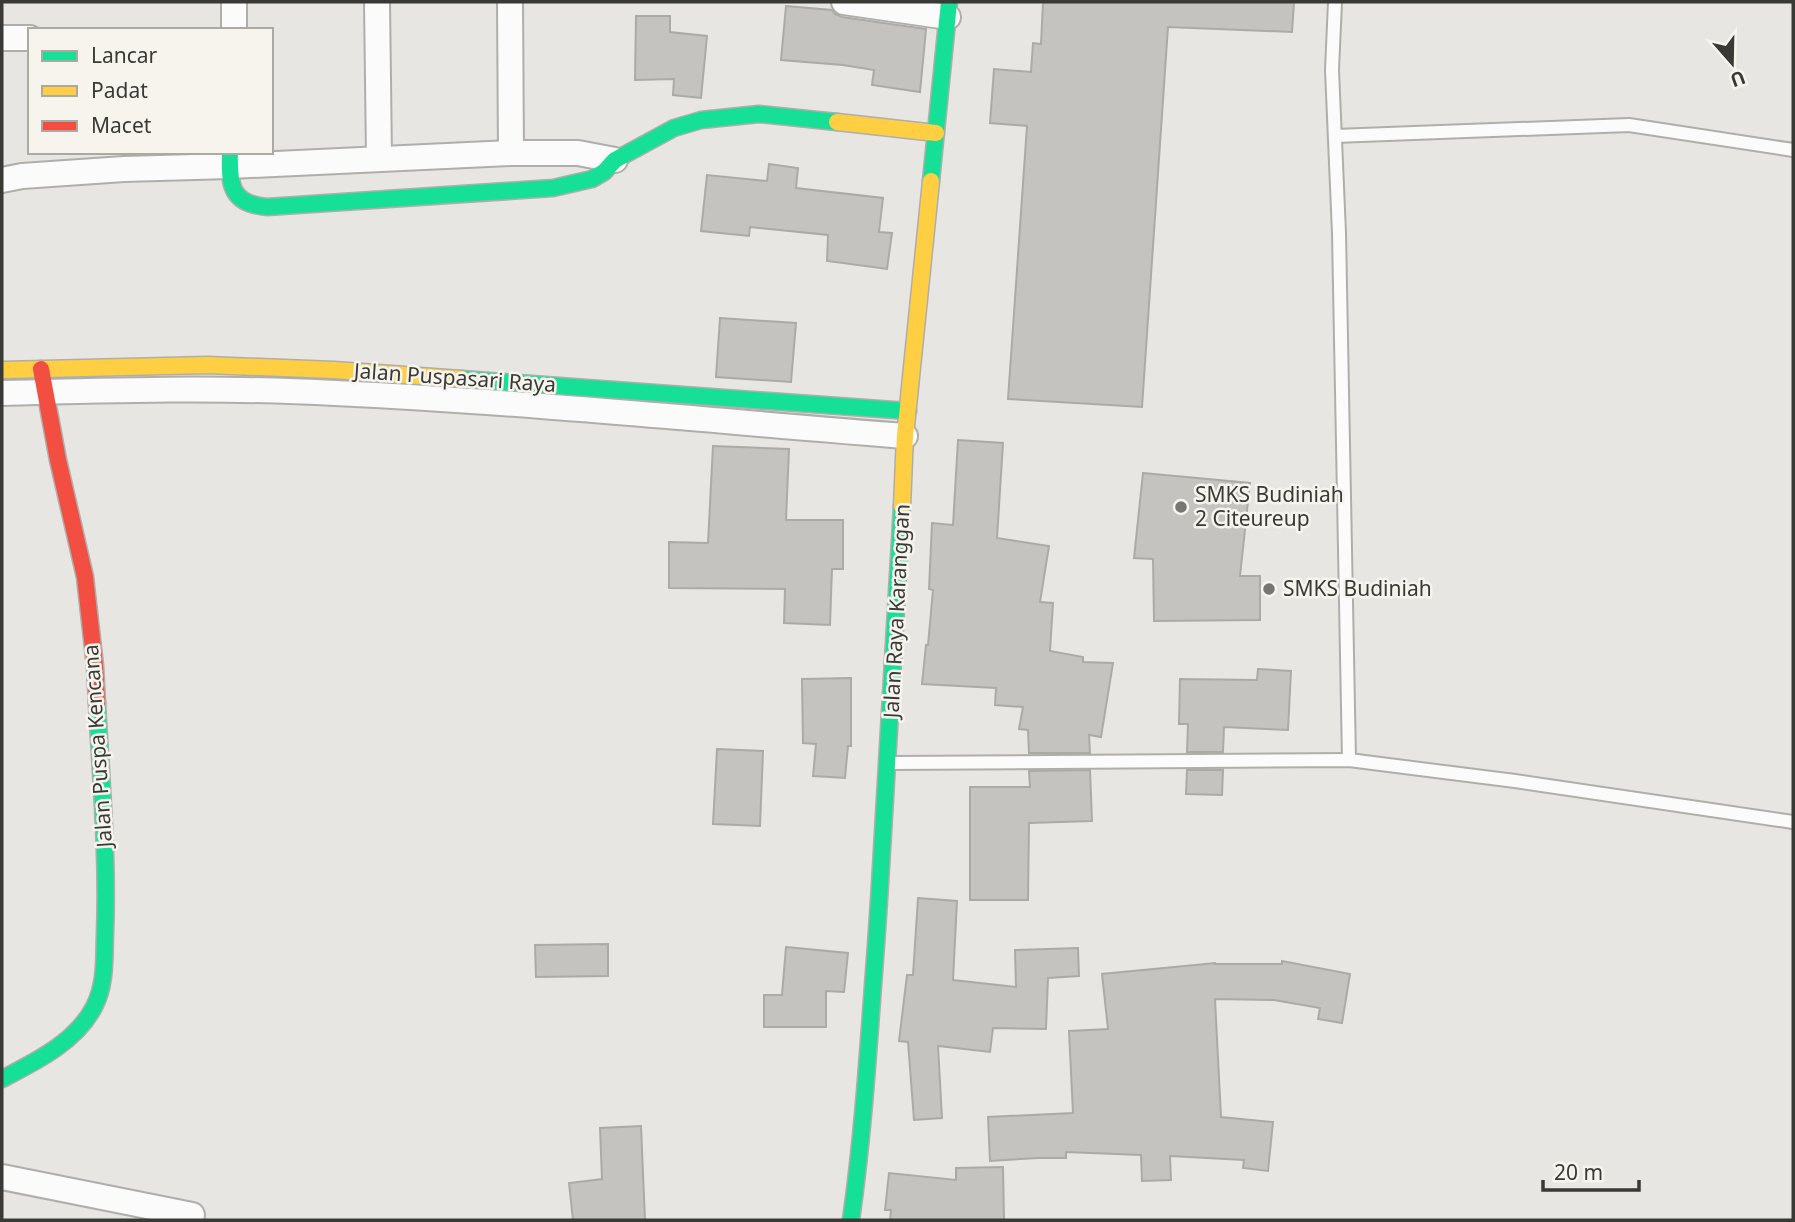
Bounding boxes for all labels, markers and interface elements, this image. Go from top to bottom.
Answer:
legend [28,28,273,154]
north arrow [1697,28,1767,98]
text: Lancar [91,41,158,69]
text: U [1727,64,1749,94]
text: Padat [91,76,148,104]
text: Macet [91,111,152,139]
street label: Jalan Puspasari Raya [351,356,557,398]
place label: SMKS Budiniah 2 Citeureup [1195,480,1344,532]
marker: SMKS Budiniah 2 Citeureup [1173,499,1189,515]
street label: Jalan Raya Karanggan [876,503,916,721]
place label: SMKS Budiniah [1283,574,1432,602]
marker: SMKS Budiniah [1261,581,1277,597]
street label: Jalan Puspa Kencana [76,644,118,851]
scale bar [1543,1148,1639,1192]
text: 20 m [1554,1158,1603,1186]

